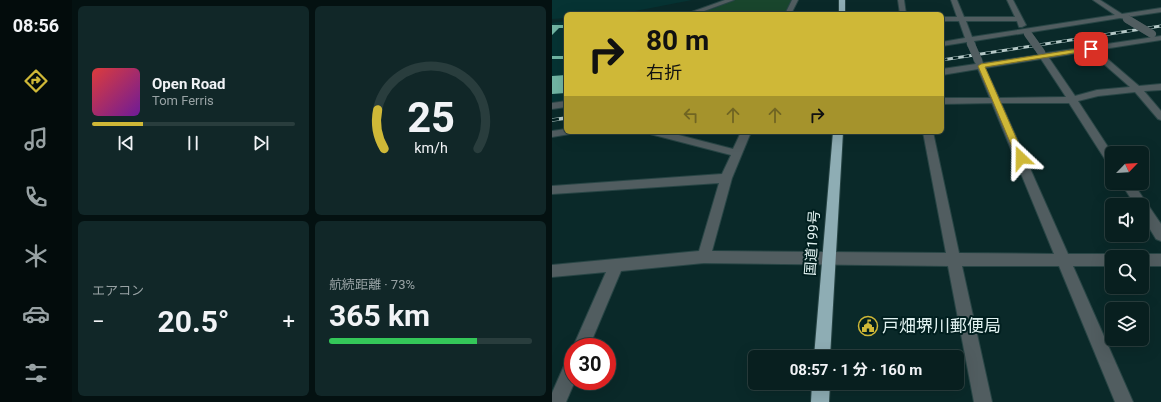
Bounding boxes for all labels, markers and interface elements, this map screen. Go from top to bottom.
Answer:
text: 08:56 [13,15,59,36]
text: 80 m [646,24,709,57]
icon: right [580,28,632,80]
pin [1074,32,1108,66]
icon: arrive [1080,38,1102,60]
text: 右折 [646,62,682,83]
icon: directions [22,67,50,95]
text: Open Road [152,75,226,93]
text: 25 [407,92,454,141]
text: Tom Ferris [152,93,214,108]
icon: left [680,104,702,126]
icon: ahead [722,104,744,126]
icon: ahead [764,104,786,126]
icon: right [806,104,828,126]
icon: music [22,125,50,153]
icon: previous [115,132,137,154]
icon: pause [182,132,204,154]
icon: next [250,132,272,154]
position arrow [1000,137,1042,179]
text: km/h [414,139,447,155]
north arrow [1105,146,1149,190]
map controls [1105,146,1149,346]
icon: phone [22,183,50,211]
button: sound [1105,198,1149,242]
street label: 国道199号 [802,210,822,276]
icon: climate [22,242,50,270]
button: search [1105,250,1149,294]
text: 航続距離 · 73% [329,277,415,292]
text: エアコン [92,283,144,298]
text: 365 km [329,298,430,333]
icon: car [22,300,50,328]
button: layers [1105,302,1149,346]
text: 20.5° [158,304,230,339]
text: − [92,309,105,334]
text: + [283,309,295,334]
public building icon: 戸畑堺川郵便局 [857,315,879,337]
place label: 戸畑堺川郵便局 [882,316,1001,336]
speed limit sign: 30 [564,338,616,390]
icon: filters [22,359,50,387]
text: 08:57 · 1 分 · 160 m [790,361,922,379]

